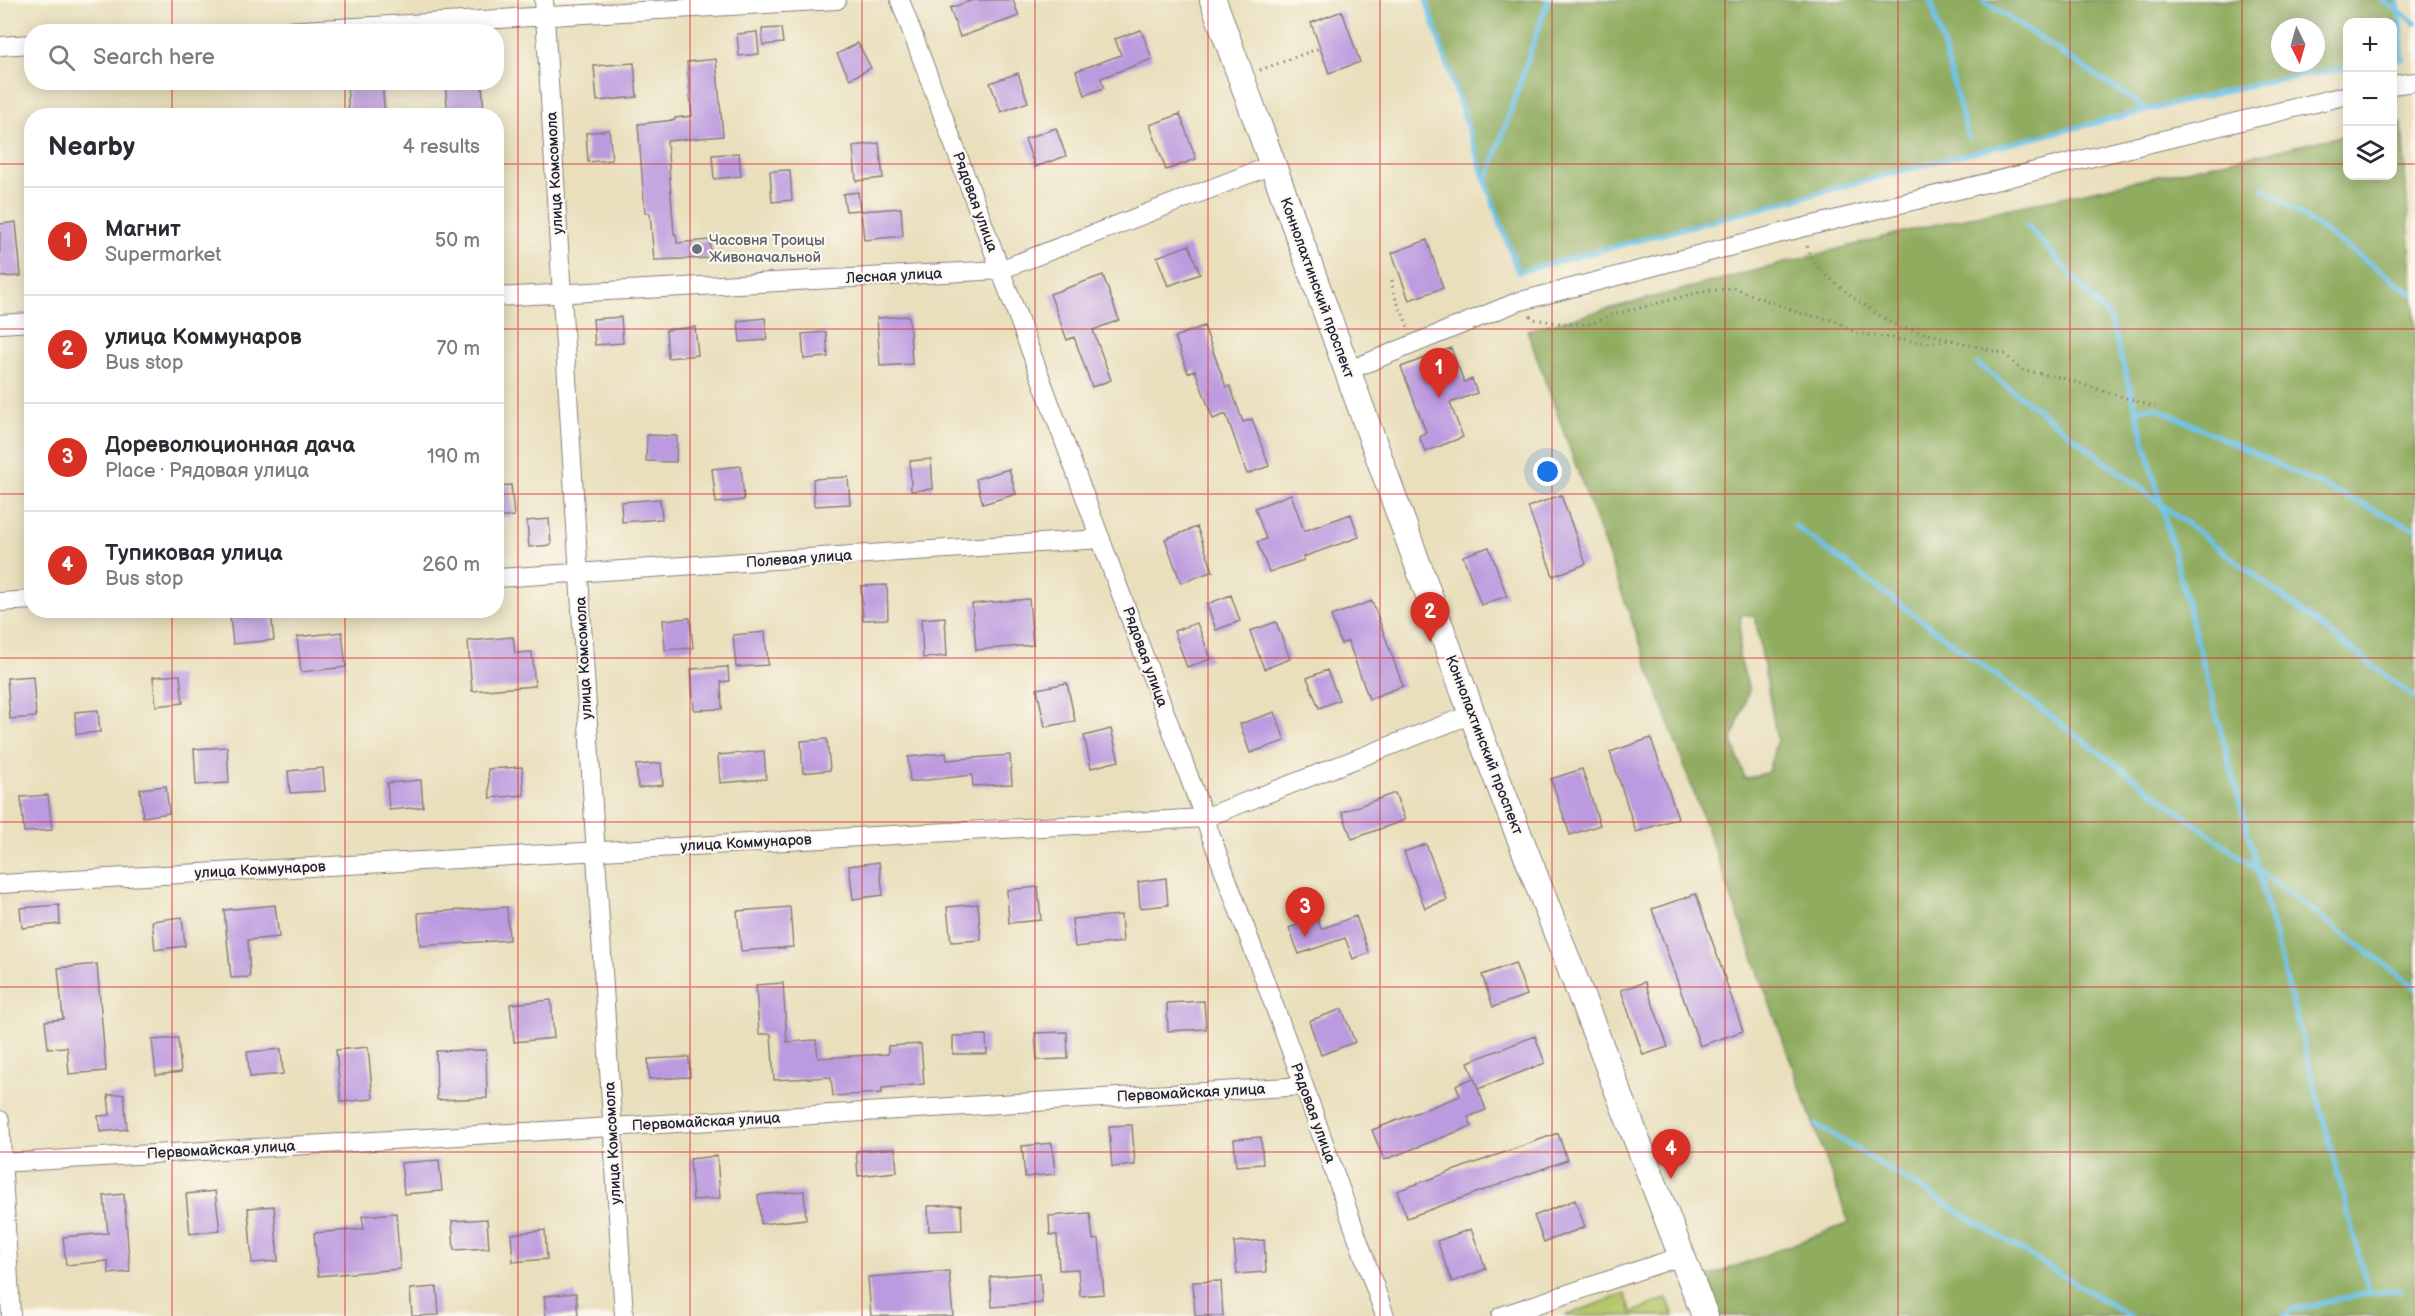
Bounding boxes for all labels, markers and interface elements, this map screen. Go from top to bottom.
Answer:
north arrow [2271,18,2325,72]
map controls [2343,18,2397,180]
button: + [2343,18,2397,72]
search box [24,24,504,90]
icon: search [45,41,78,74]
text: Search here [93,44,215,71]
button: − [2343,72,2397,126]
street label: улица Комсомола [542,111,568,235]
button: layers [2343,126,2397,180]
text: Nearby [48,132,135,163]
text: 4 results [402,135,480,159]
street label: Рядовая улица [948,149,1002,255]
street label: Коннолахтинский проспект [1275,195,1359,381]
text: Магнит [105,216,181,243]
text: 1 [63,229,72,253]
text: 50 m [435,229,480,253]
place label: Часовня Троицы Живоначальной [709,231,825,267]
marker: Часовня Троицы Живоначальной [690,242,704,256]
text: Supermarket [105,243,221,267]
street label: Лесная улица [844,264,943,288]
text: улица Коммунаров [105,324,302,351]
text: 2 [62,337,73,361]
text: 70 m [436,337,480,361]
pin: 1 [1420,348,1458,398]
text: Bus stop [105,351,184,375]
text: Дореволюционная дача [105,432,355,459]
text: 3 [62,445,73,469]
text: 190 m [427,445,480,469]
your location [1533,457,1562,486]
text: Place · Рядовая улица [105,459,309,483]
text: Тупиковая улица [105,540,283,567]
street label: Полевая улица [745,546,853,572]
text: 4 [62,553,73,577]
text: 260 m [422,553,480,577]
text: Bus stop [105,567,184,591]
pin: 2 [1410,592,1450,642]
street label: улица Комсомола [571,596,597,720]
street label: Рядовая улица [1118,604,1172,710]
street label: Коннолахтинский проспект [1441,653,1527,838]
street label: улица Коммунаров [680,830,812,856]
street label: улица Коммунаров [194,857,326,883]
pin: 3 [1286,888,1324,937]
street label: Рядовая улица [1286,1060,1340,1166]
street label: Первомайская улица [1116,1080,1266,1106]
street label: улица Комсомола [600,1081,626,1205]
street label: Первомайская улица [631,1109,781,1135]
pin: 4 [1652,1130,1690,1179]
street label: Первомайская улица [146,1137,296,1163]

